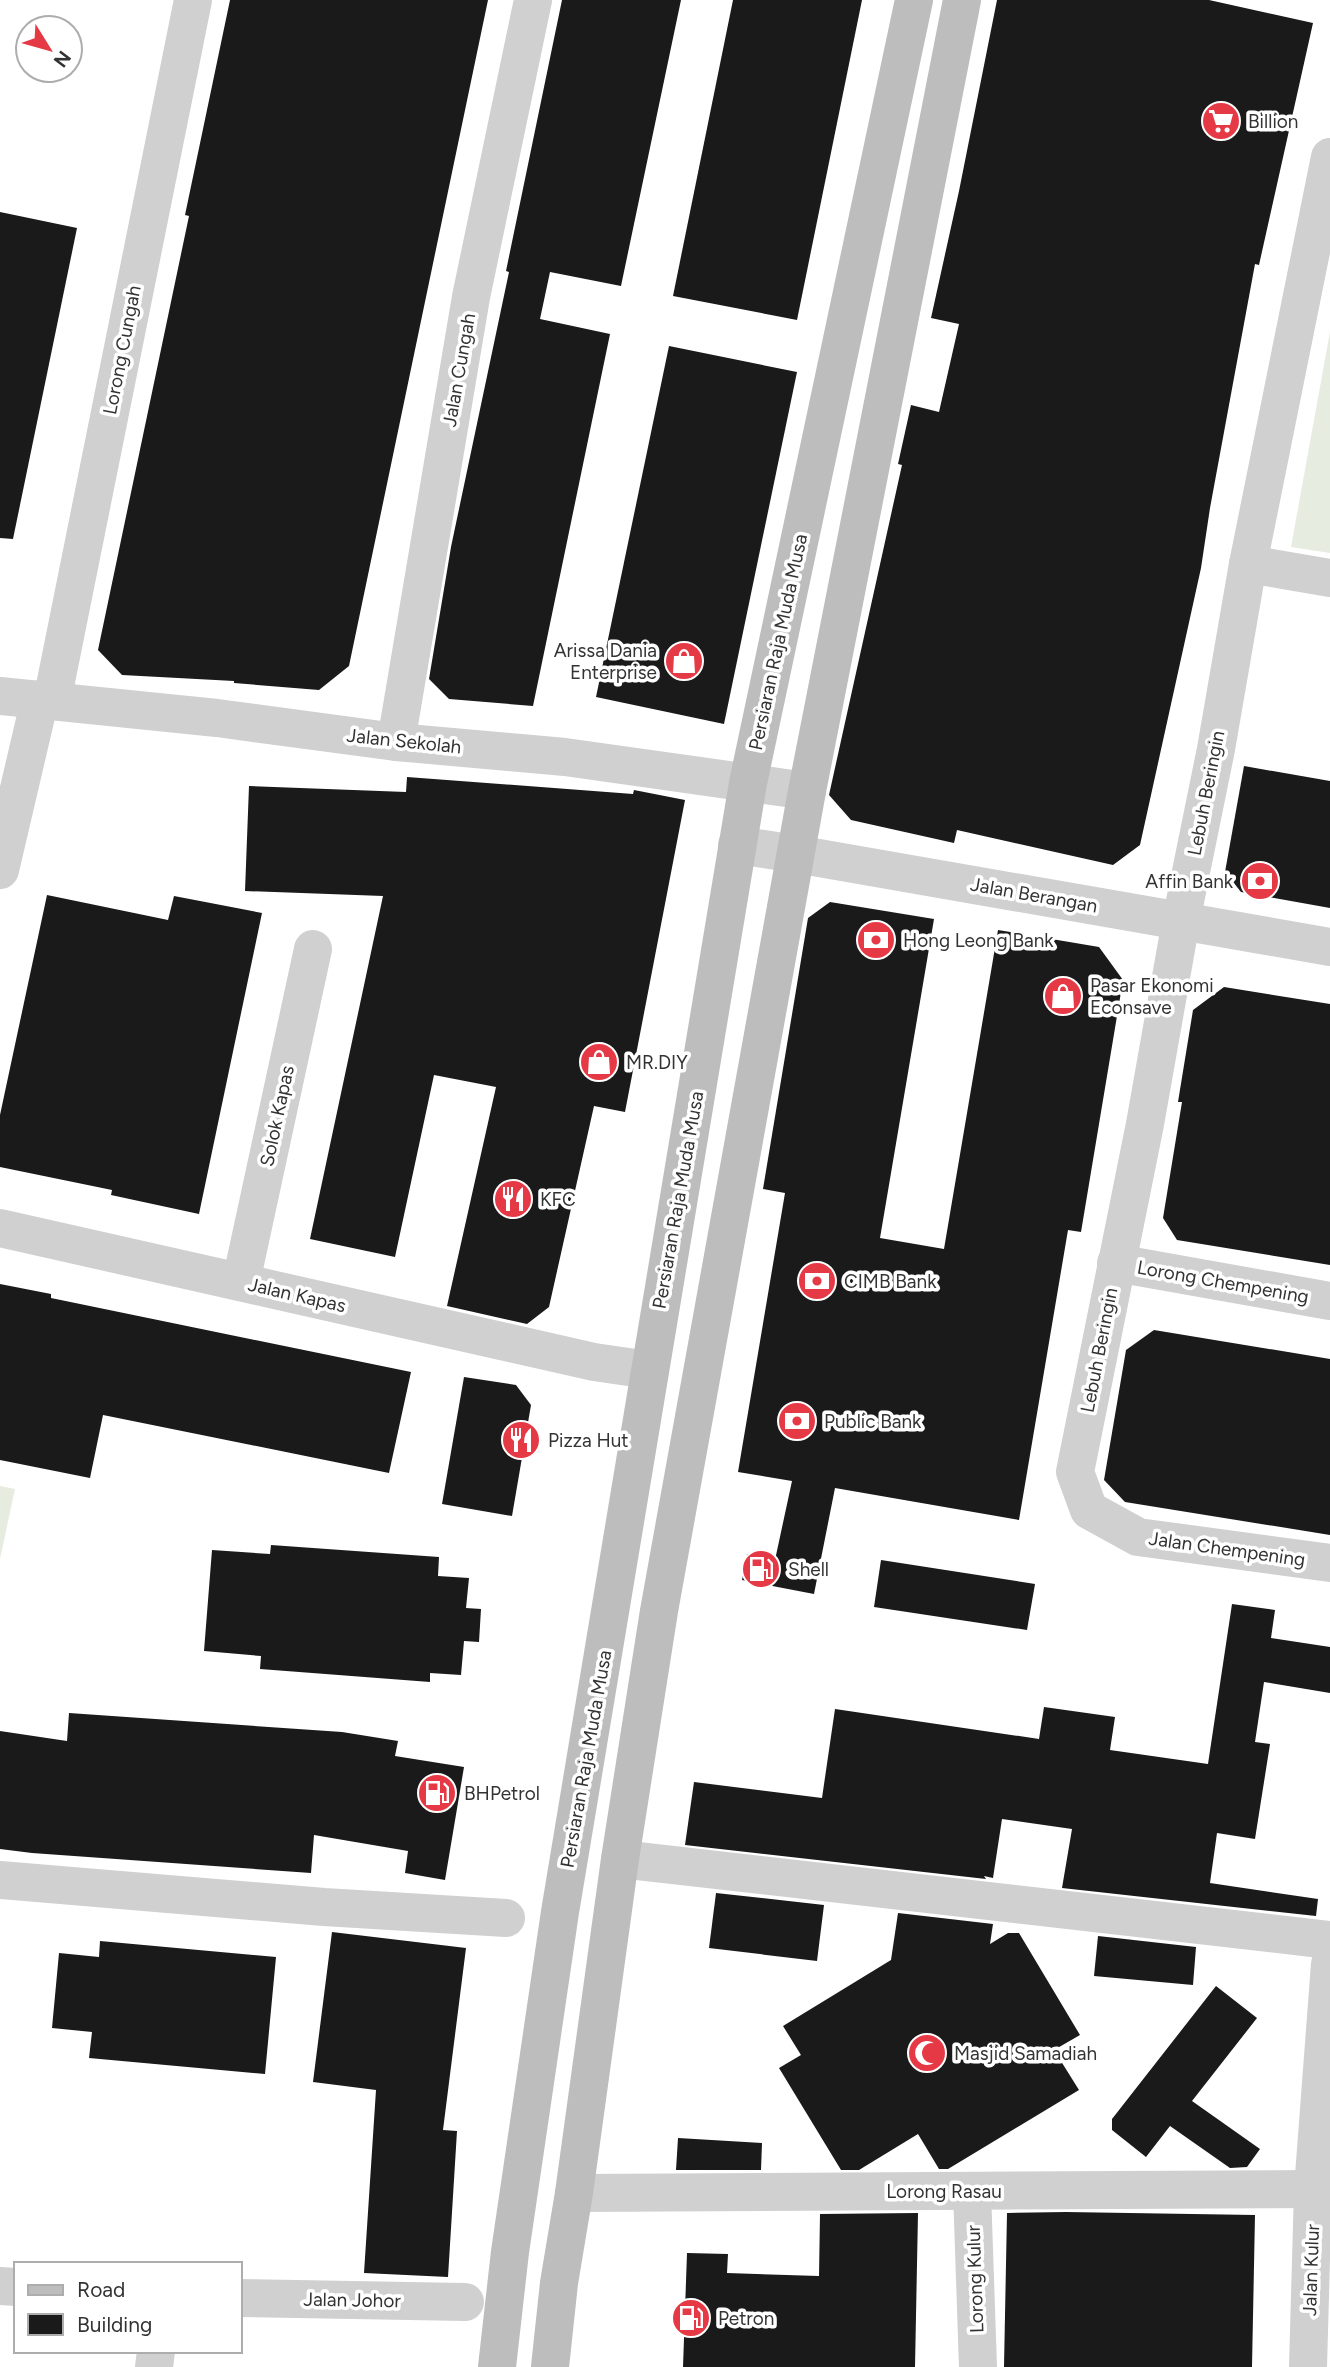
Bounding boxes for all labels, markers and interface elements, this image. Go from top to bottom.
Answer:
north arrow [14,14,84,84]
text: N [49,46,76,72]
supermarket icon: Billion [1200,100,1242,142]
place label: Billion [1248,110,1298,133]
street label: Lorong Cungah [98,283,146,417]
street label: Jalan Cungah [438,311,480,429]
street label: Persiaran Raja Muda Musa [744,532,812,752]
place label: Arissa Dania Enterprise [554,639,657,684]
shop icon: Arissa Dania Enterprise [663,640,705,682]
street label: Jalan Sekolah [346,724,462,758]
street label: Lebuh Beringin [1183,729,1229,857]
bank icon: Affin Bank [1239,860,1281,902]
place label: Affin Bank [1145,870,1234,893]
street label: Jalan Berangan [969,872,1099,918]
bank icon: Hong Leong Bank [855,919,897,961]
place label: Hong Leong Bank [903,929,1054,952]
place label: Pasar Ekonomi Econsave [1090,974,1214,1019]
shop icon: Pasar Ekonomi Econsave [1042,975,1084,1017]
shop icon: MR.DIY [578,1041,620,1083]
place label: MR.DIY [626,1051,688,1074]
street label: Solok Kapas [255,1063,299,1169]
street label: Persiaran Raja Muda Musa [648,1089,708,1311]
restaurant icon: KFC [492,1178,534,1220]
place label: KFC [540,1188,576,1211]
street label: Lorong Chempening [1135,1256,1311,1308]
bank icon: CIMB Bank [796,1260,838,1302]
place label: CIMB Bank [844,1270,937,1293]
street label: Jalan Kapas [246,1273,348,1317]
street label: Lebuh Beringin [1076,1286,1122,1414]
bank icon: Public Bank [776,1400,818,1442]
place label: Public Bank [824,1410,922,1433]
restaurant icon: Pizza Hut [500,1419,542,1461]
place label: Pizza Hut [548,1429,629,1452]
street label: Jalan Chempening [1147,1527,1307,1571]
fuel station icon: Shell [740,1548,782,1590]
place label: Shell [788,1558,829,1581]
street label: Persiaran Raja Muda Musa [556,1648,616,1870]
fuel station icon: BHPetrol [416,1772,458,1814]
place label: BHPetrol [464,1782,540,1805]
mosque icon: Masjid Samadiah [906,2032,948,2074]
place label: Masjid Samadiah [954,2042,1097,2065]
street label: Lorong Rasau [886,2180,1002,2203]
street label: Jalan Kulur [1298,2223,1324,2316]
street label: Lorong Kulur [962,2224,988,2333]
legend [14,2262,242,2353]
text: Road [77,2277,125,2302]
street label: Jalan Johor [303,2288,402,2312]
fuel station icon: Petron [670,2297,712,2339]
place label: Petron [718,2307,774,2330]
text: Building [77,2312,152,2337]

